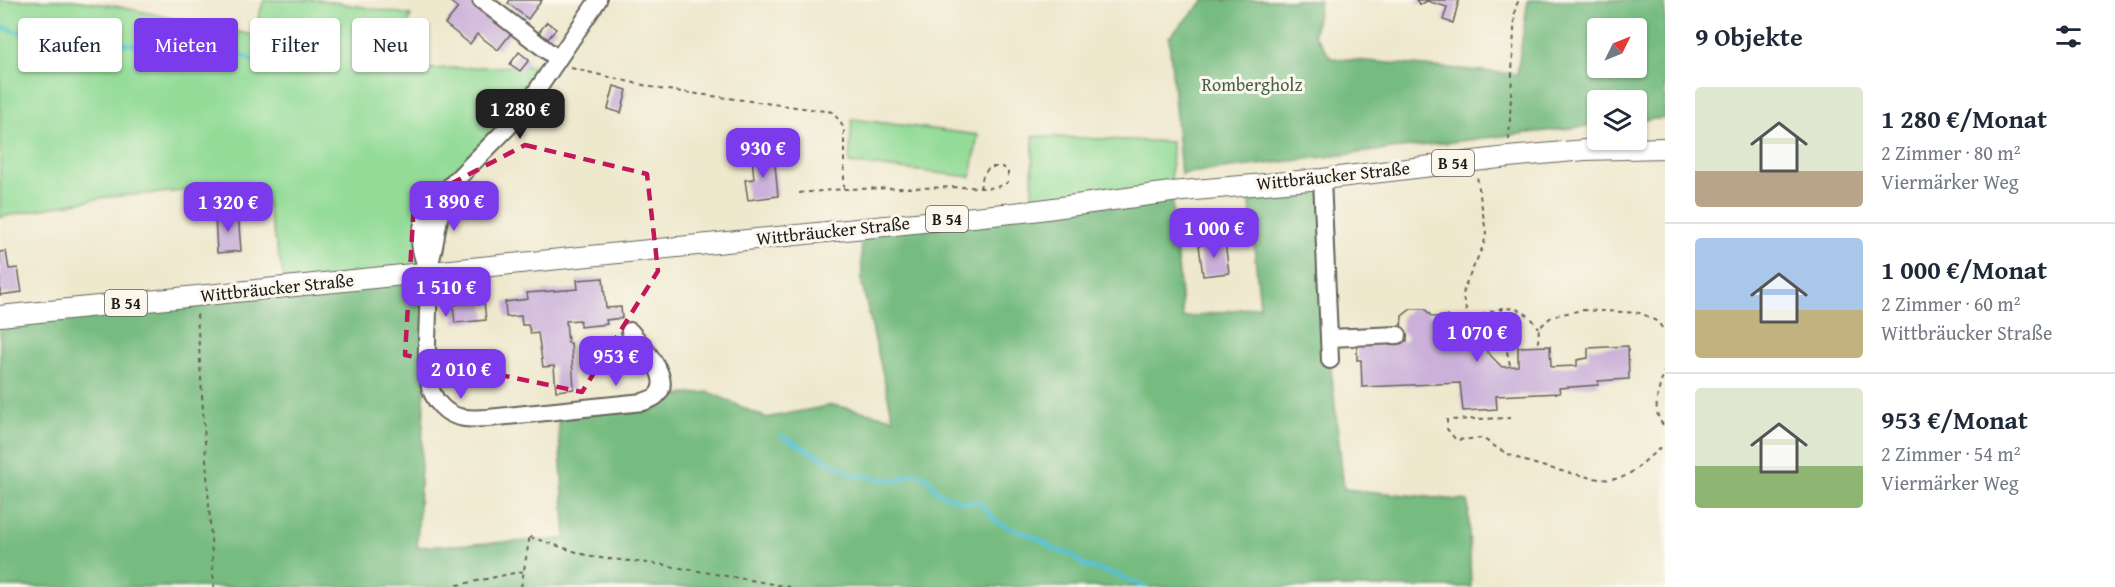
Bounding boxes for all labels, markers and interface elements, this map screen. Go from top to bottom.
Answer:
text: 9 Objekte [1695,17,1803,56]
chip: Kaufen [18,18,122,72]
chip: Mieten [134,18,238,72]
chip: Filter [250,18,340,72]
chip: Neu [352,18,429,72]
north arrow [1587,18,1647,78]
map controls [1587,18,1647,150]
icon: filters [2052,20,2085,53]
park label: Rombergholz [1202,71,1302,98]
pin: 1 280 € [465,89,575,140]
button: layers [1587,90,1647,150]
text: 1 280 € [490,94,550,123]
text: 1 280 €/Monat [1881,99,2047,138]
icon: home [1743,111,1815,183]
pin: 930 € [721,128,805,179]
text: 930 € [740,133,786,162]
text: 2 Zimmer · 80 m² [1881,138,2020,167]
road number: B 54 [1432,150,1474,176]
street label: Wittbräucker Straße [1255,154,1411,197]
text: Viermärker Weg [1881,167,2019,196]
pin: 1 890 € [399,181,509,232]
pin: 1 320 € [173,182,283,233]
text: 1 890 € [424,186,484,215]
text: 1 320 € [198,187,258,216]
road number: B 54 [926,206,968,232]
pin: 1 000 € [1159,208,1269,259]
street label: Wittbräucker Straße [755,209,911,252]
text: 1 000 € [1184,213,1244,242]
text: 1 000 €/Monat [1881,250,2047,289]
icon: home [1743,262,1815,334]
street label: Wittbräucker Straße [199,266,355,309]
pin: 1 510 € [391,267,501,318]
text: 1 510 € [416,272,476,301]
text: 2 Zimmer · 60 m² [1881,289,2020,318]
road number: B 54 [105,290,147,316]
pin: 1 070 € [1422,312,1532,363]
text: 1 070 € [1447,317,1507,346]
text: Wittbräucker Straße [1881,318,2052,347]
pin: 953 € [574,336,658,387]
text: 953 € [593,341,639,370]
pin: 2 010 € [406,349,516,400]
text: 2 010 € [431,354,491,383]
text: 953 €/Monat [1881,400,2028,439]
icon: home [1743,412,1815,484]
text: 2 Zimmer · 54 m² [1881,439,2020,468]
text: Viermärker Weg [1881,468,2019,497]

